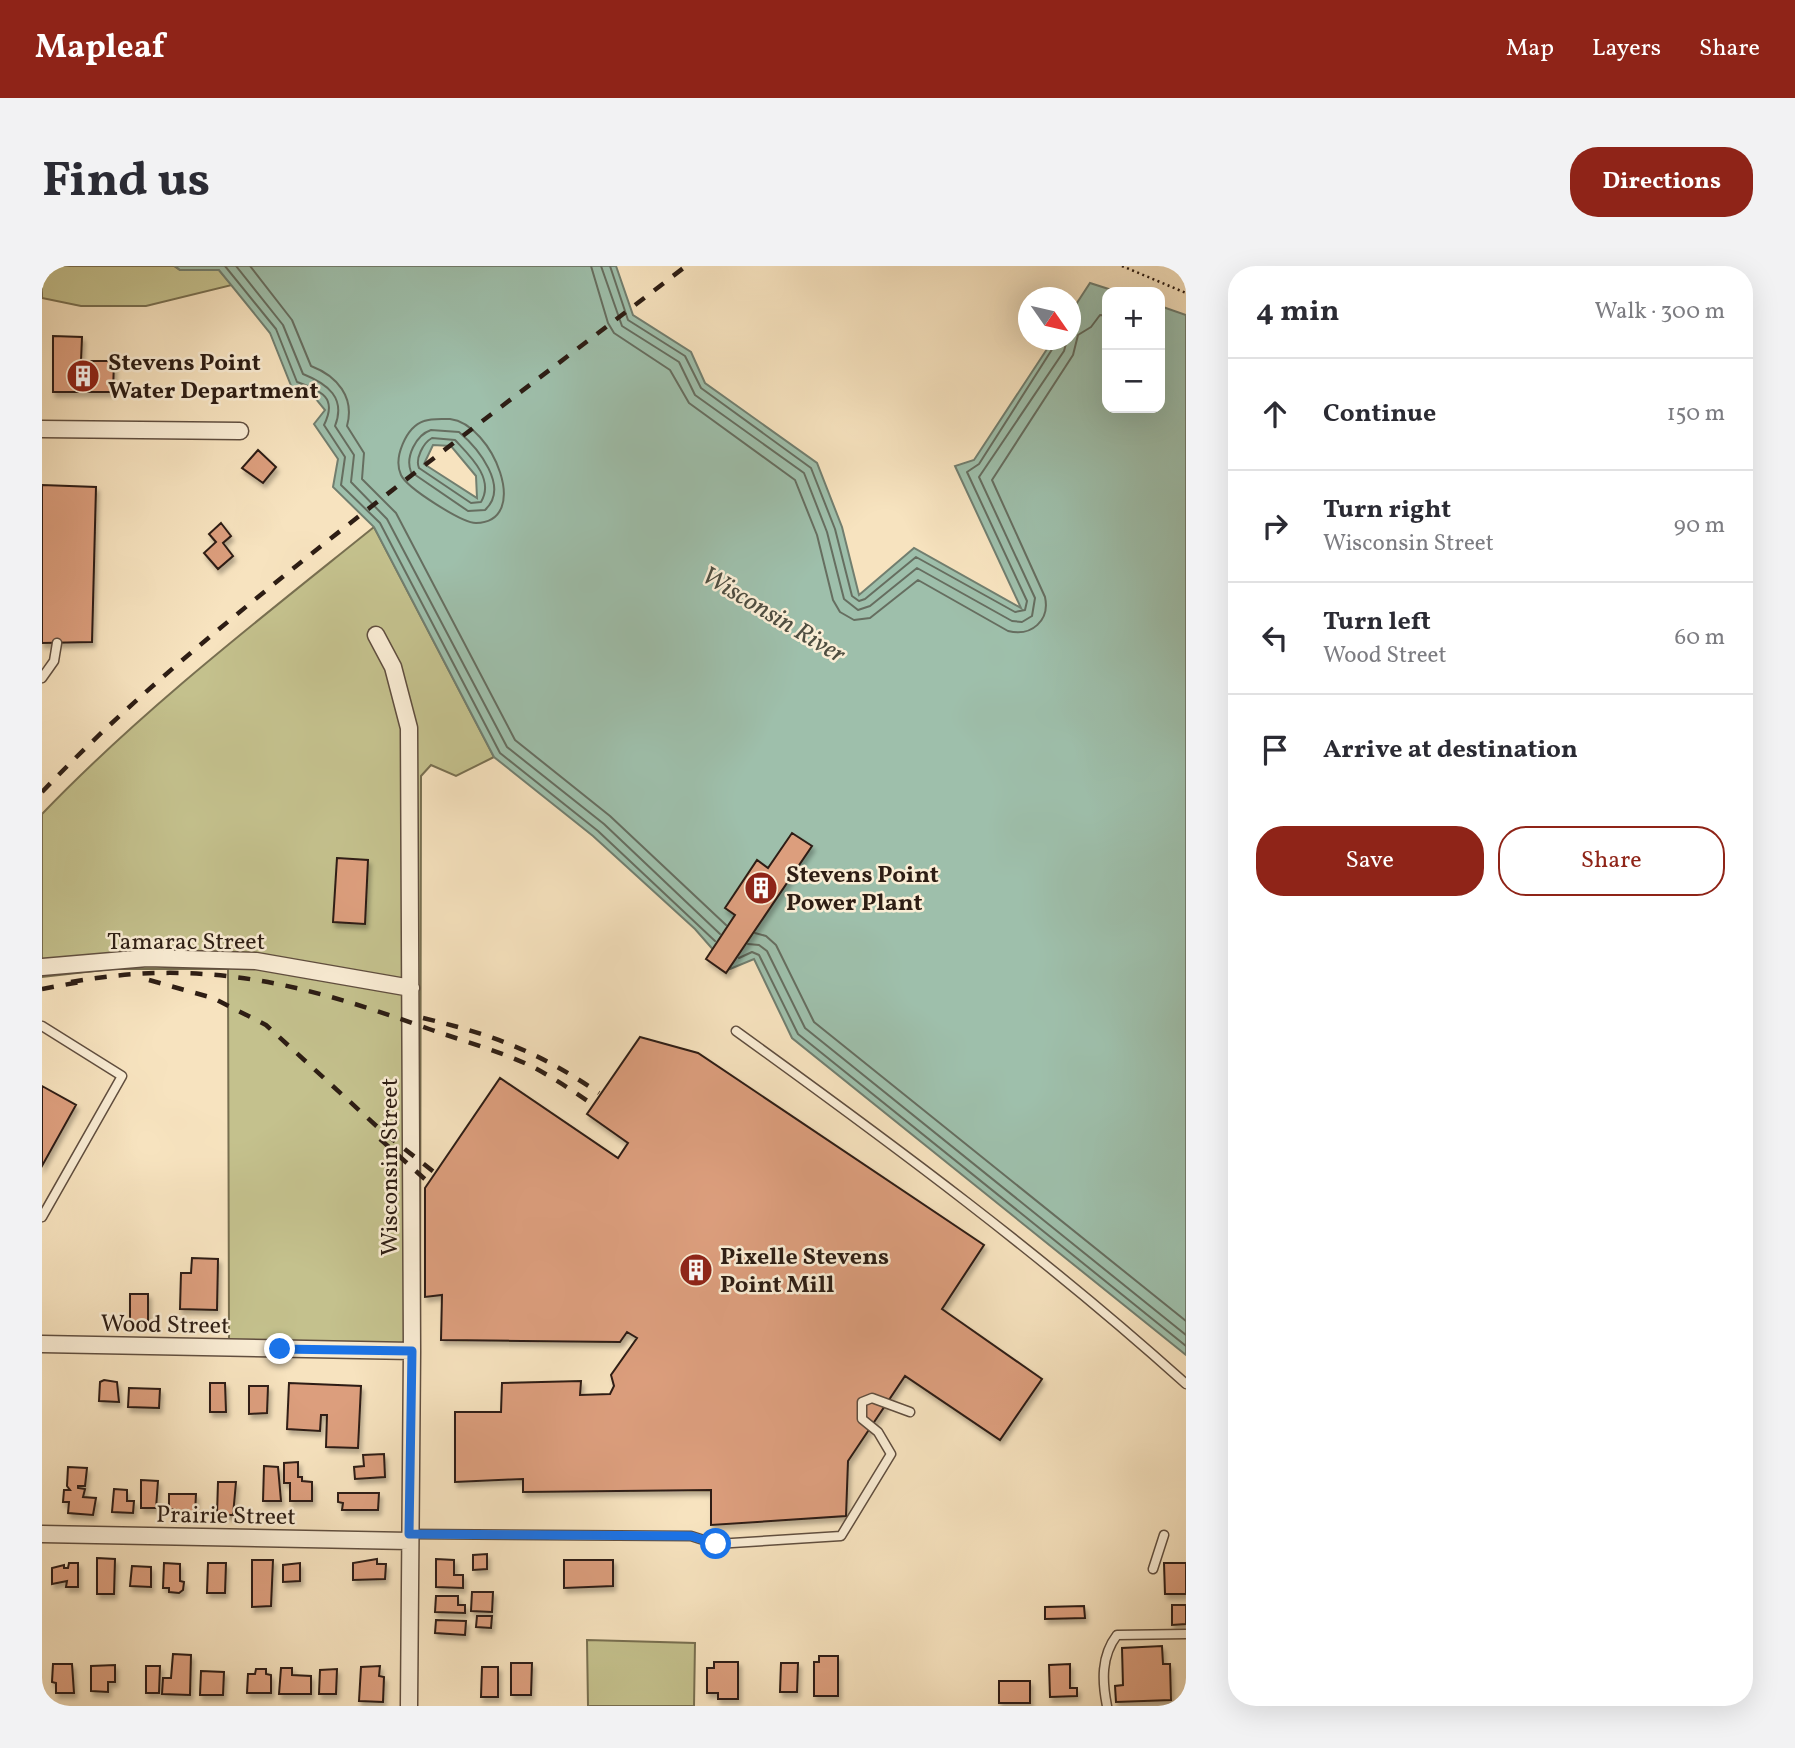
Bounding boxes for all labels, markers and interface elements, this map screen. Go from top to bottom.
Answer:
text: Mapleaf [35,26,165,72]
text: Map [1506,32,1554,66]
text: Layers [1592,32,1661,66]
text: Share [1699,32,1760,66]
button: Directions [1570,147,1753,217]
text: Find us [42,148,210,217]
north arrow [1018,287,1081,350]
map controls [1102,287,1165,413]
button: + [1102,287,1165,350]
text: 4 min [1256,291,1340,333]
text: Walk · 300 m [1595,296,1725,328]
place label: Stevens Point Water Department [108,347,319,409]
button: − [1102,350,1165,413]
building icon: Stevens Point Water Department [64,357,102,395]
icon: ahead [1256,395,1294,433]
text: Continue [1323,396,1436,432]
text: 150 m [1667,398,1725,430]
text: Turn right [1323,492,1451,528]
icon: right [1256,507,1294,545]
text: 90 m [1674,510,1725,542]
text: Wisconsin Street [1323,528,1494,560]
water label: Wisconsin River [694,558,852,673]
text: Turn left [1323,604,1431,640]
icon: left [1256,619,1294,657]
text: 60 m [1675,622,1725,654]
text: Wood Street [1323,640,1447,672]
icon: arrive [1256,731,1294,769]
text: Arrive at destination [1323,732,1578,768]
button: Save [1256,826,1484,896]
button: Share [1498,826,1725,896]
place label: Stevens Point Power Plant [786,859,939,921]
building icon: Stevens Point Power Plant [742,869,780,907]
street label: Tamarac Street [107,926,265,960]
street label: Wisconsin Street [374,1078,408,1256]
place label: Pixelle Stevens Point Mill [720,1241,889,1303]
building icon: Pixelle Stevens Point Mill [677,1251,715,1289]
street label: Wood Street [100,1308,230,1344]
route end [264,1333,295,1364]
street label: Prairie Street [156,1499,296,1535]
route start [700,1528,731,1559]

